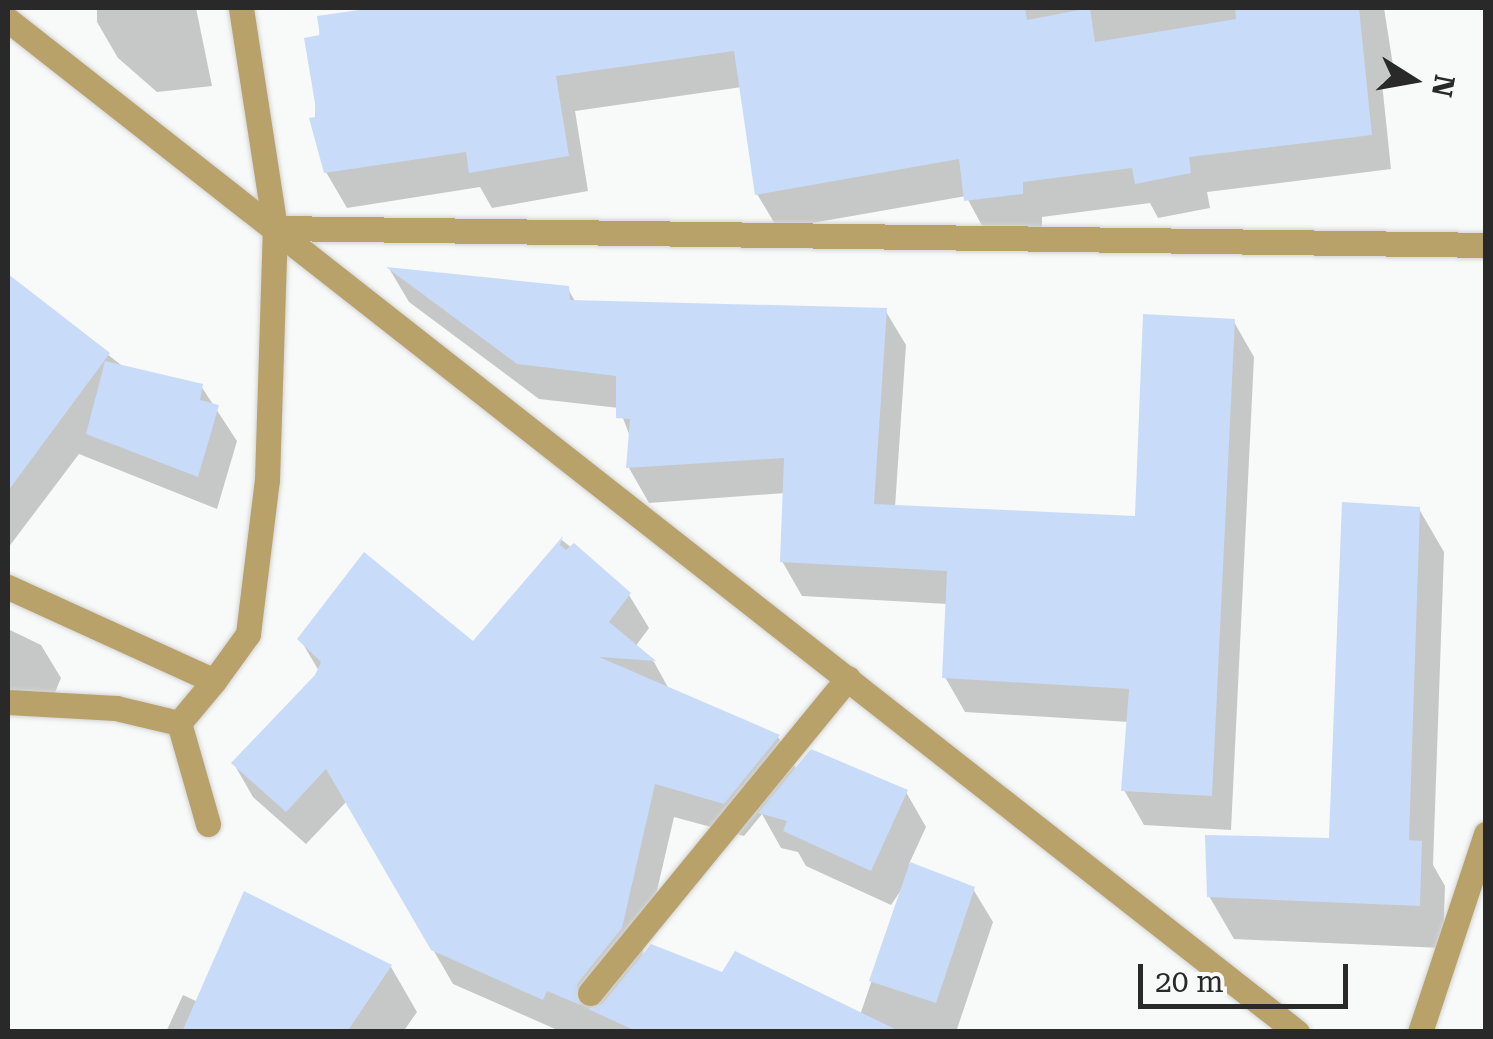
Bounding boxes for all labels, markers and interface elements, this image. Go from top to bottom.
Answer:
north arrow [1363,30,1463,130]
text: N [1425,72,1461,100]
scale bar [1143,944,1353,1006]
text: 20 m [1155,964,1224,999]

